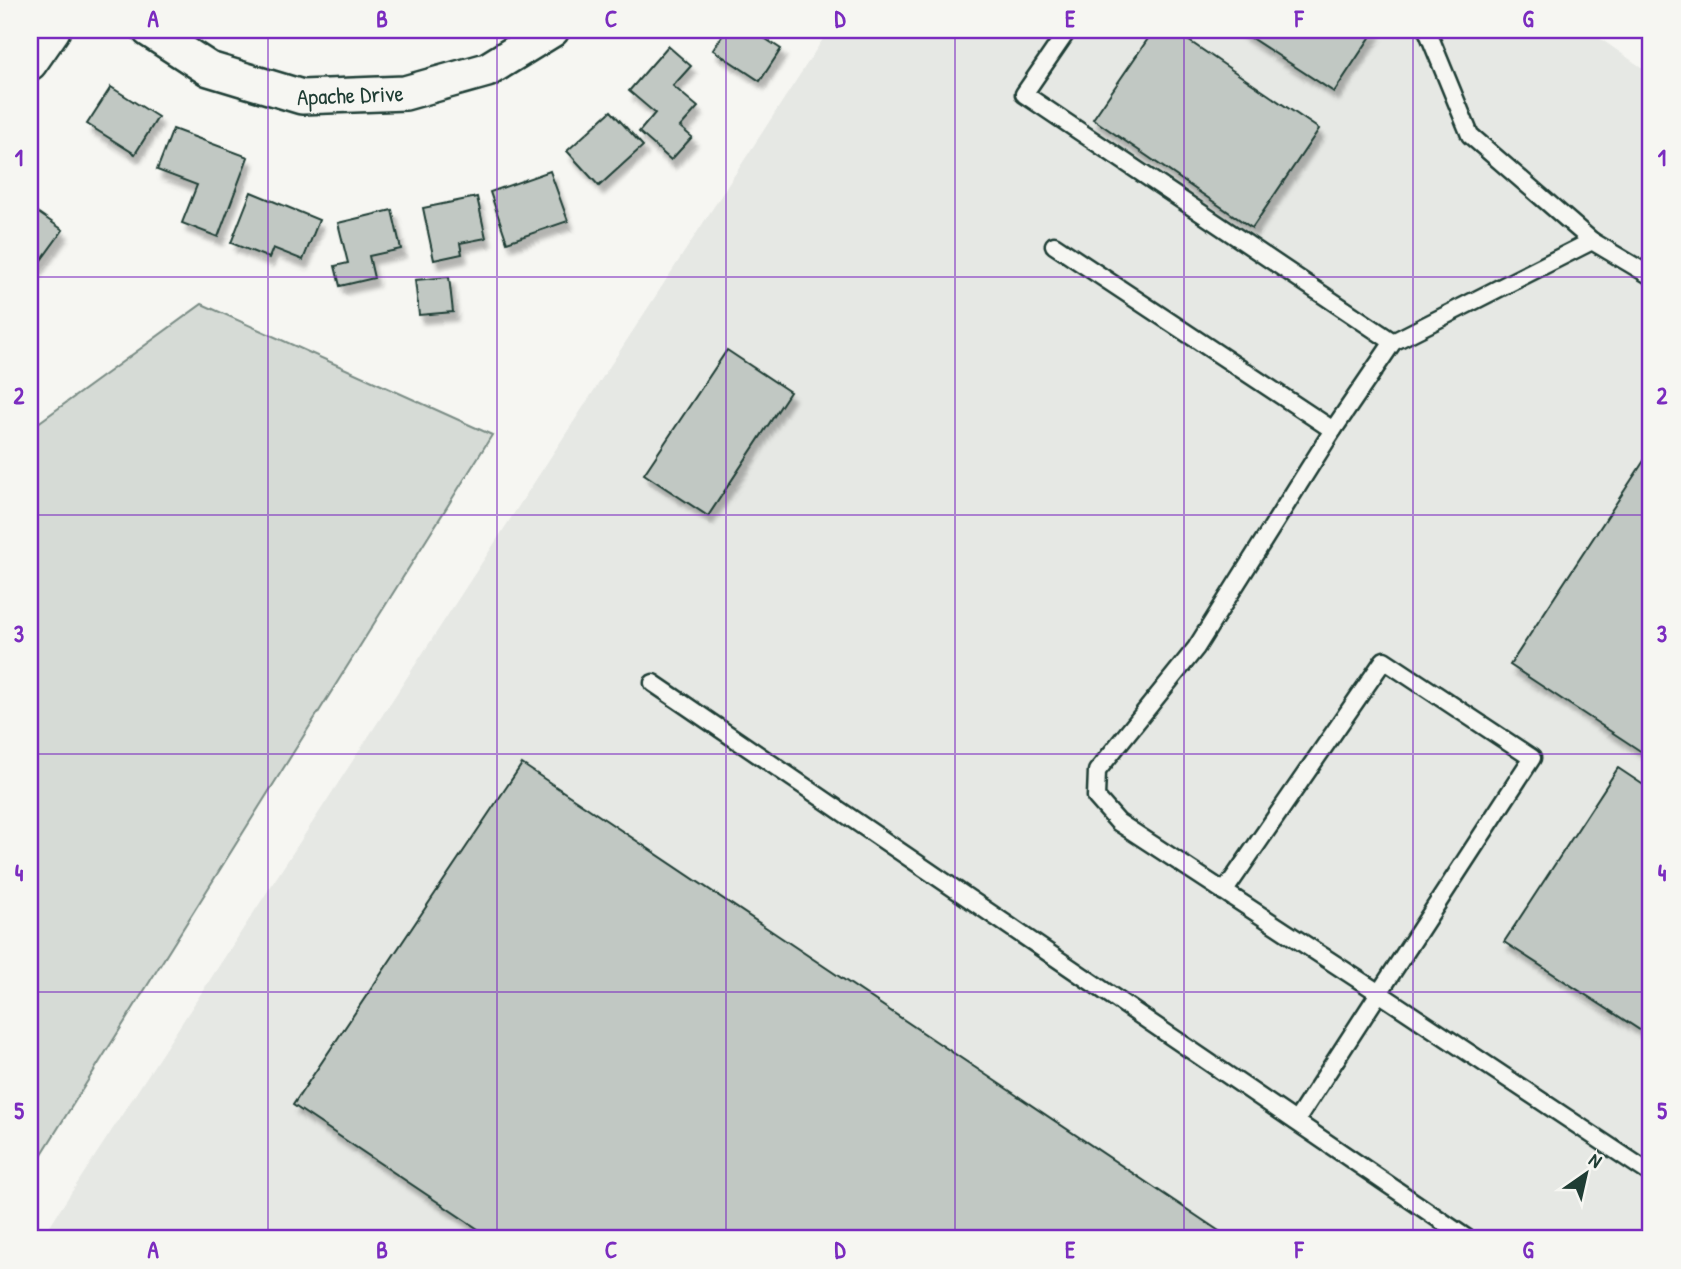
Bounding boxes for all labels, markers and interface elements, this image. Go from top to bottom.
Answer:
text: A [147,3,159,34]
text: B [376,3,388,34]
text: C [605,3,617,34]
text: D [835,3,847,34]
text: E [1065,3,1076,34]
text: F [1294,3,1305,34]
text: G [1522,3,1534,34]
street label: Apache Drive [296,77,404,112]
text: 1 [15,142,23,173]
text: 1 [1658,142,1666,173]
text: 2 [14,380,25,411]
text: 2 [1657,380,1668,411]
text: 3 [14,618,24,649]
text: 3 [1657,618,1667,649]
text: 4 [15,857,24,888]
text: 4 [1658,857,1667,888]
text: 5 [14,1095,24,1126]
text: 5 [1657,1095,1667,1126]
north arrow [1552,1140,1622,1210]
text: N [1584,1146,1607,1174]
text: A [147,1234,159,1265]
text: B [376,1234,388,1265]
text: C [605,1234,617,1265]
text: D [835,1234,847,1265]
text: E [1065,1234,1076,1265]
text: F [1294,1234,1305,1265]
text: G [1522,1234,1534,1265]

